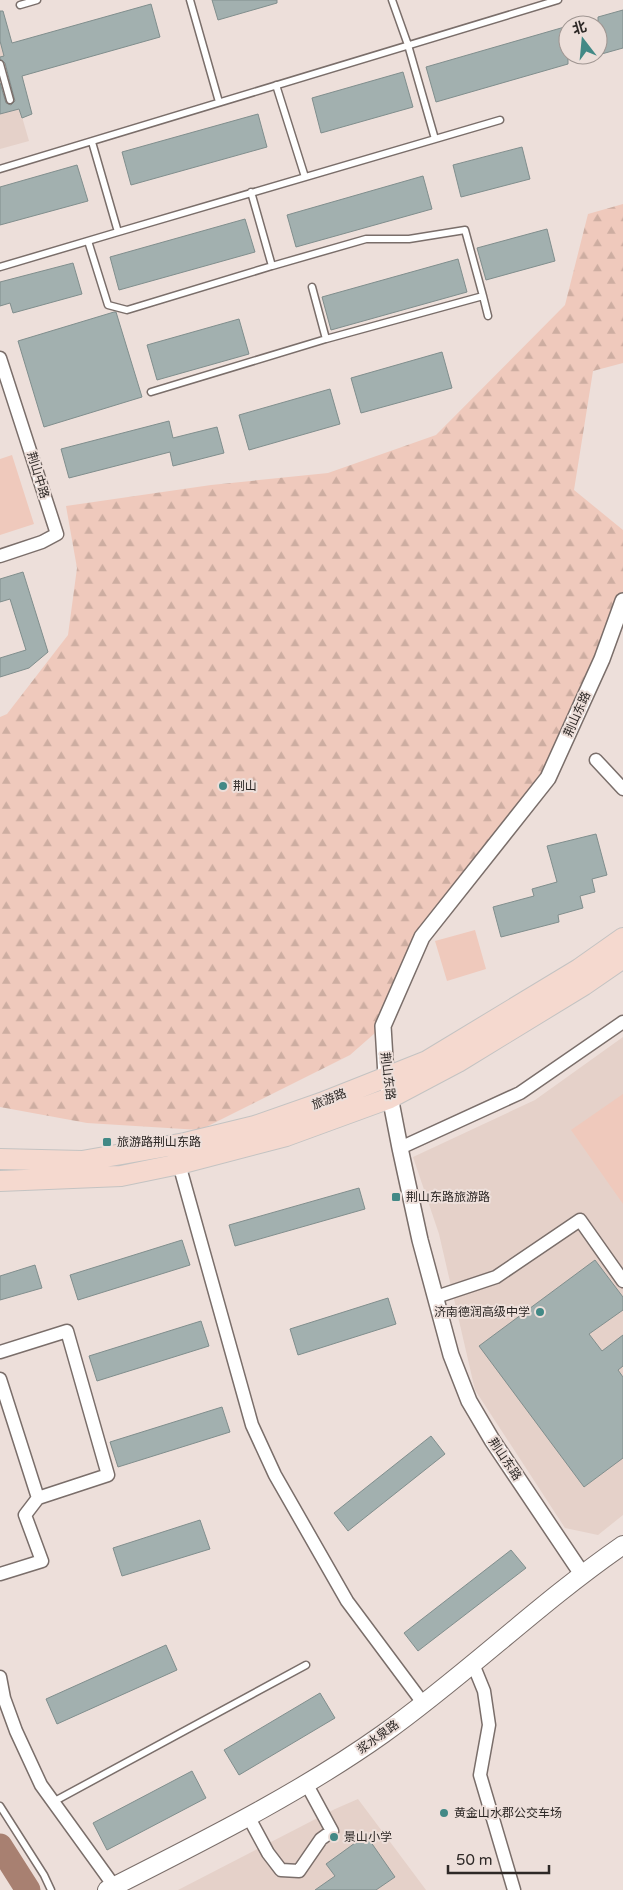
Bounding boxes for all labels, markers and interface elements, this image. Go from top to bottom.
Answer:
north arrow [558,15,608,65]
text: 北 [570,18,589,38]
street label: 荆山中路 [24,450,52,500]
street label: 荆山东路 [561,689,593,739]
place label: 荆山 [233,779,257,793]
marker: 荆山 [217,780,229,792]
street label: 荆山东路 [378,1051,398,1101]
street label: 旅游路 [310,1086,348,1112]
place label: 旅游路荆山东路 [117,1135,201,1149]
marker: 旅游路荆山东路 [101,1136,113,1148]
place label: 荆山东路旅游路 [406,1190,490,1204]
marker: 荆山东路旅游路 [390,1191,402,1203]
place label: 济南德润高级中学 [434,1305,530,1319]
marker: 济南德润高级中学 [534,1306,546,1318]
street label: 荆山东路 [486,1435,524,1483]
street label: 浆水泉路 [354,1717,402,1757]
place label: 黄金山水郡公交车场 [454,1806,562,1820]
marker: 黄金山水郡公交车场 [438,1807,450,1819]
place label: 景山小学 [344,1830,392,1844]
marker: 景山小学 [328,1831,340,1843]
scale bar [448,1842,549,1874]
text: 50 m [456,1851,493,1869]

